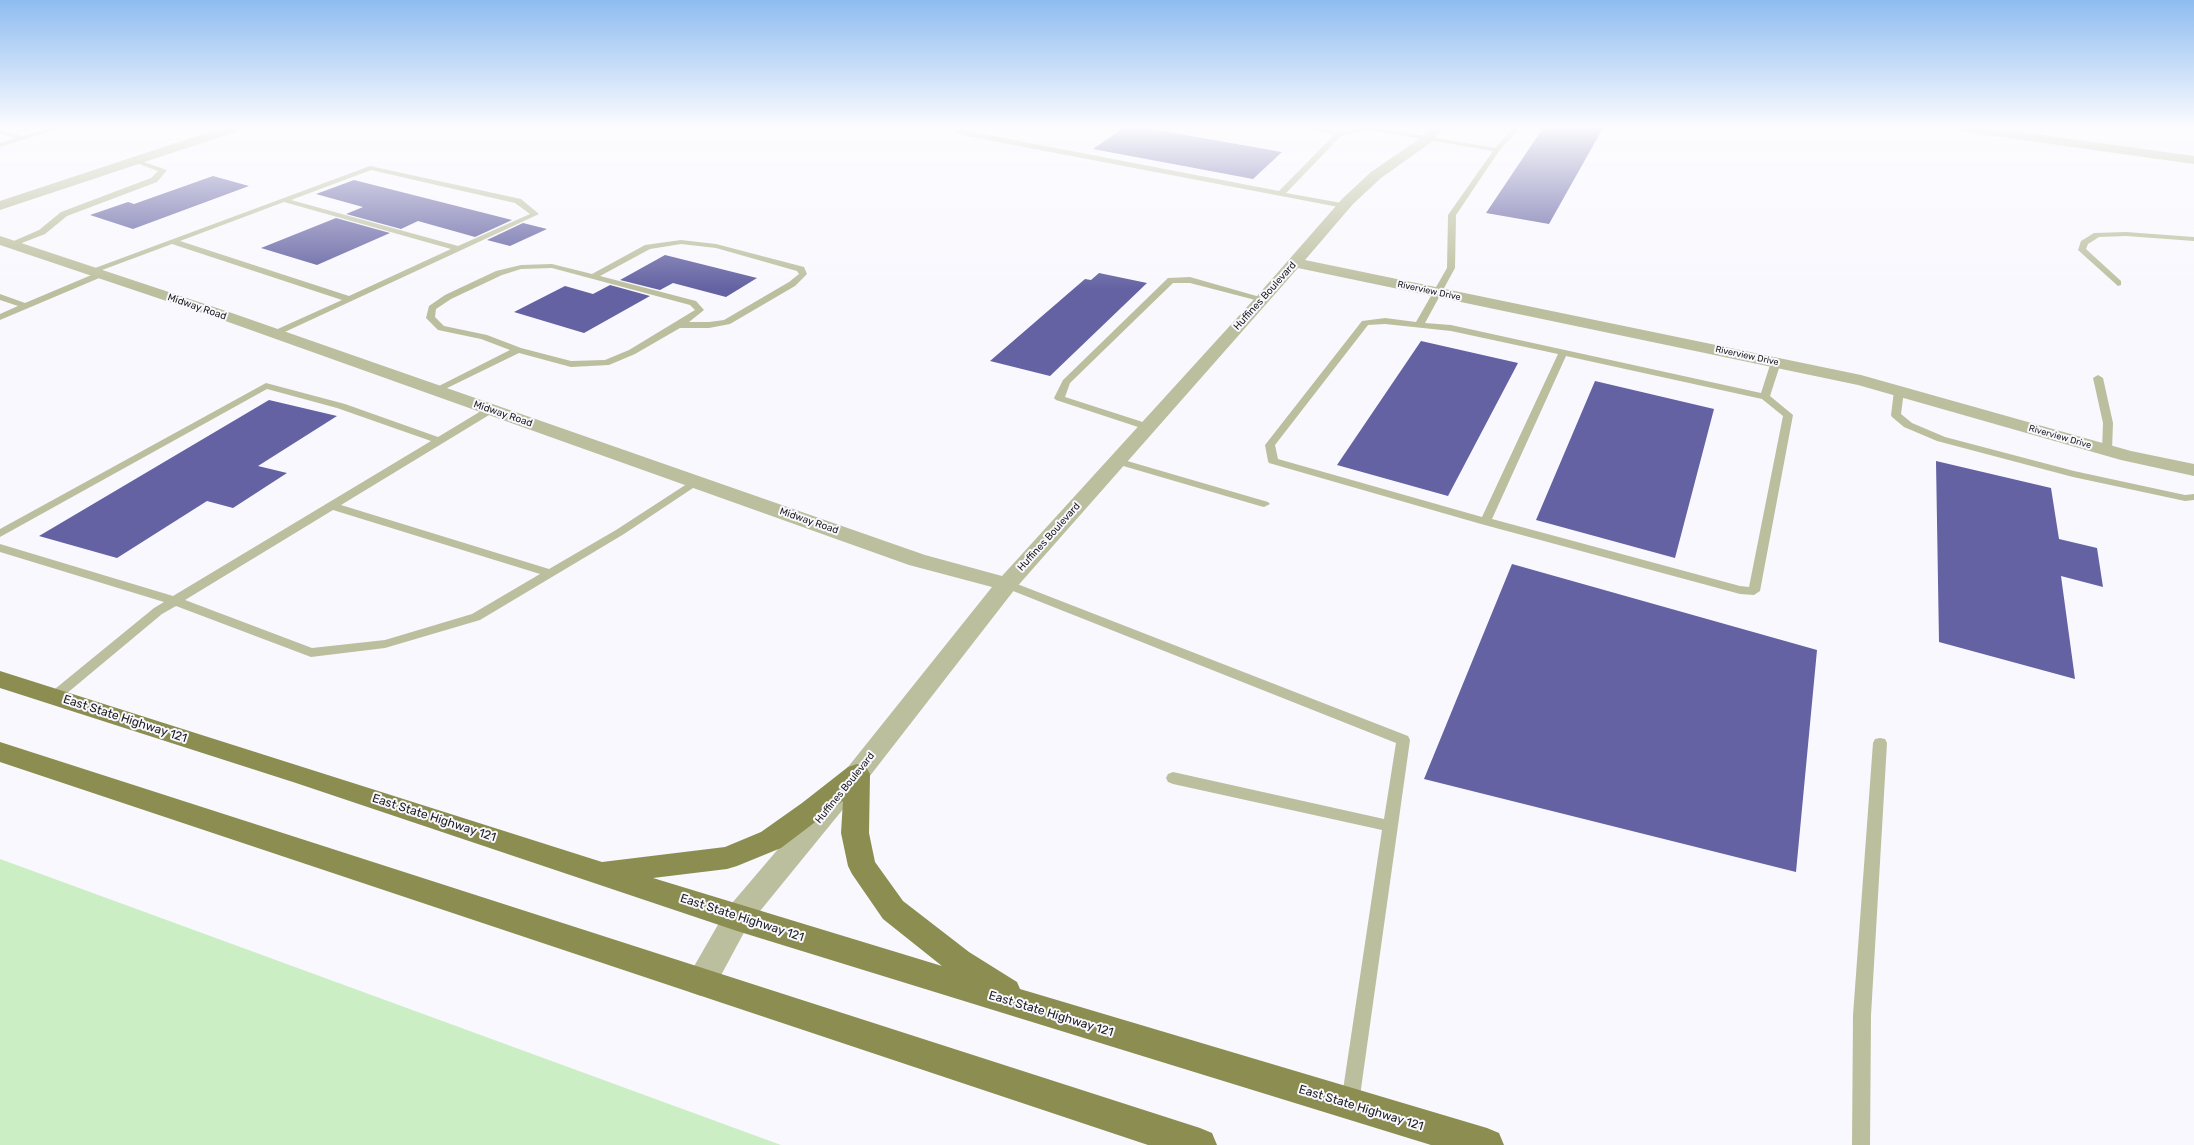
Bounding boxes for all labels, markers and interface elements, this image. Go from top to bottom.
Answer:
street label: Huffines Boulevard [1231,259,1299,333]
street label: Riverview Drive [1396,279,1462,303]
street label: Midway Road [166,291,228,323]
street label: Riverview Drive [1714,344,1780,368]
street label: Midway Road [472,398,534,430]
street label: Riverview Drive [2028,423,2092,451]
street label: Huffines Boulevard [1015,500,1083,574]
street label: Midway Road [778,505,840,537]
street label: East State Highway 121 [61,692,189,746]
street label: Huffines Boulevard [813,750,877,826]
street label: East State Highway 121 [370,791,498,845]
street label: East State Highway 121 [678,891,806,945]
street label: East State Highway 121 [987,988,1115,1040]
street label: East State Highway 121 [1297,1082,1425,1134]

